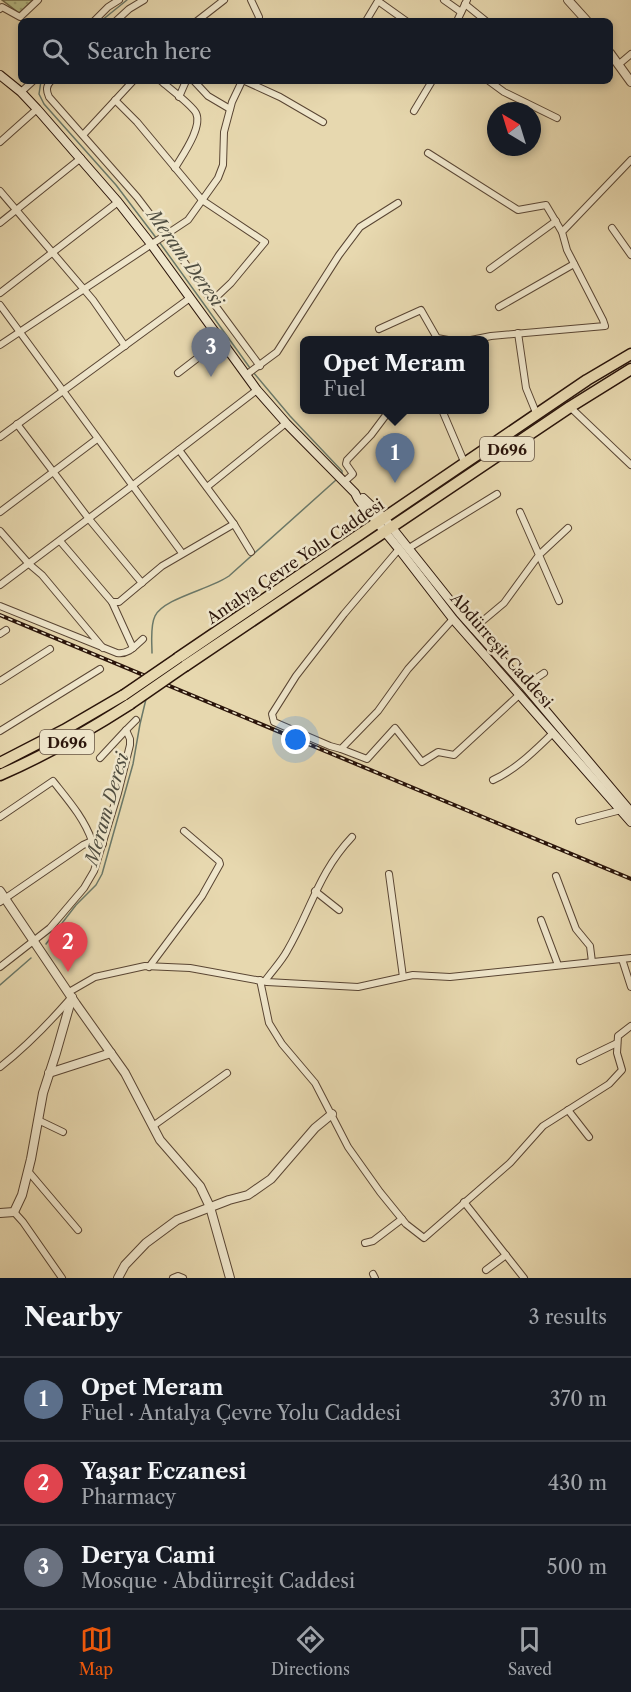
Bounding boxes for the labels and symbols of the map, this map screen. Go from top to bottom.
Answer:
north arrow [487,102,541,156]
water label: Meram Deresi [141,203,229,312]
pin: 3 [192,328,230,377]
pin: 1 [376,434,414,483]
road number: D696 [480,437,534,461]
street label: Antalya Çevre Yolu Caddesi [202,494,388,628]
street label: Abdürreşit Caddesi [446,588,557,712]
your location [281,725,310,754]
road number: D696 [40,730,94,754]
water label: Meram Deresi [80,749,134,870]
pin: 2 [48,922,88,972]

